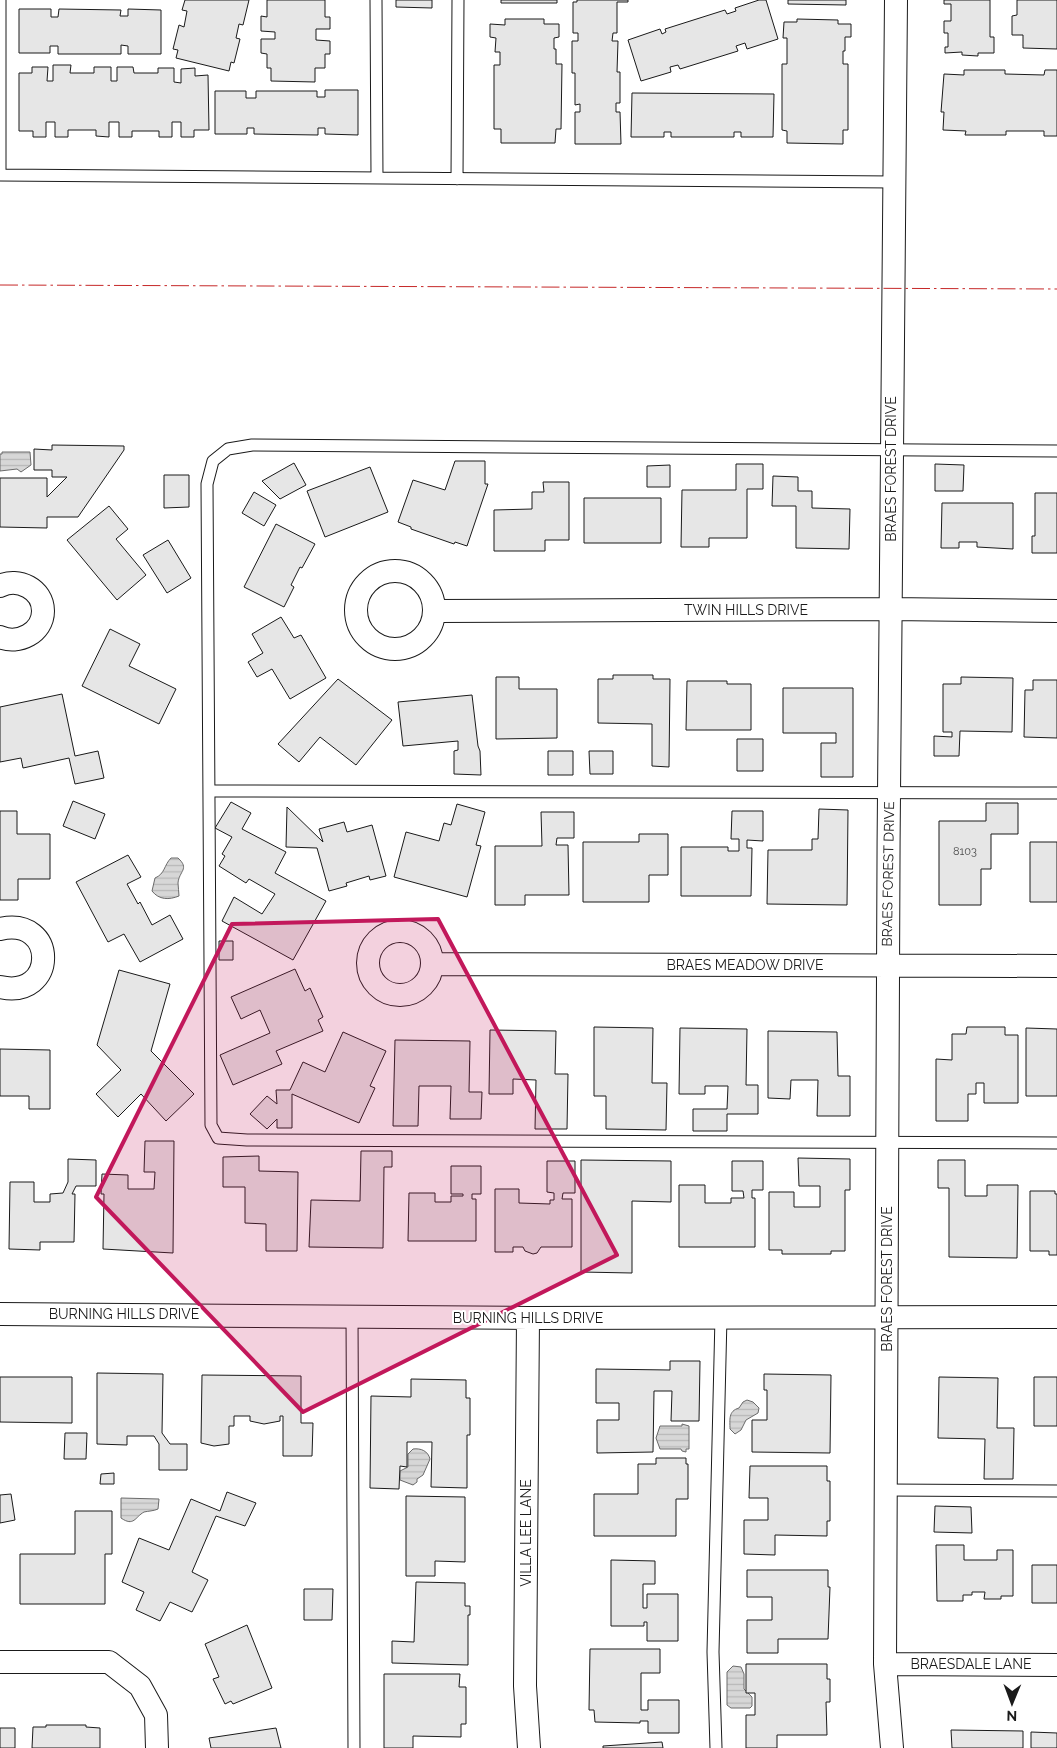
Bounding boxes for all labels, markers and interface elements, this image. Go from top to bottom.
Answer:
street label: BRAES FOREST DRIVE [883,396,899,542]
street label: TWIN HILLS DRIVE [684,602,808,618]
street label: BRAES FOREST DRIVE [879,801,897,947]
house number: 8103 [953,845,977,858]
street label: BRAES MEADOW DRIVE [666,957,824,973]
street label: BRAES FOREST DRIVE [879,1206,895,1352]
street label: BURNING HILLS DRIVE [49,1306,199,1322]
street label: BURNING HILLS DRIVE [453,1310,603,1326]
street label: VILLA LEE LANE [518,1479,534,1587]
street label: BRAESDALE LANE [910,1656,1032,1672]
north arrow [987,1678,1037,1728]
text: N [1006,1708,1017,1724]

